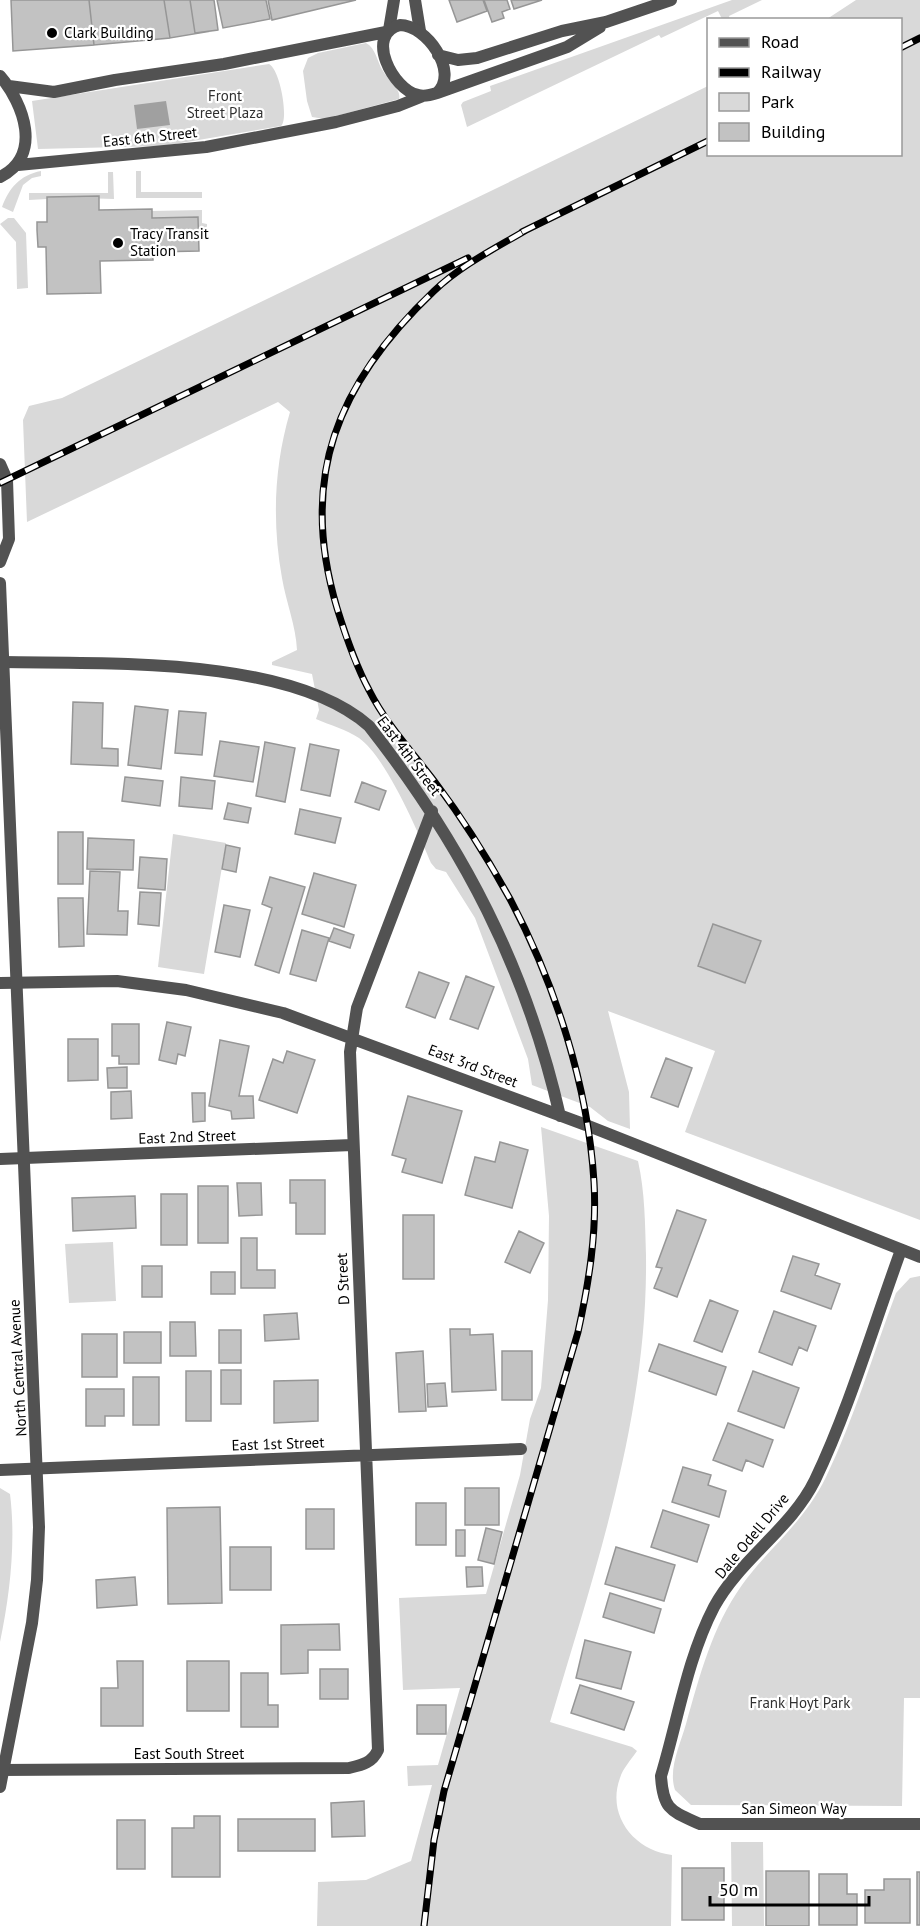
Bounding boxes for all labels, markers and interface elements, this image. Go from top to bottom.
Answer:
legend [707,18,902,156]
place label: Clark Building [64,23,154,42]
marker: Clark Building [45,26,59,40]
text: Road [761,30,799,53]
text: Railway [761,60,822,83]
park label: Front Street Plaza [187,86,263,122]
text: Park [761,90,794,113]
text: Building [761,120,825,143]
street label: East 6th Street [102,122,198,151]
place label: Tracy Transit Station [130,224,209,260]
marker: Tracy Transit Station [111,236,125,250]
street label: East 4th Street [373,712,445,799]
street label: East 3rd Street [426,1040,521,1091]
street label: East 2nd Street [138,1125,236,1148]
street label: D Street [332,1252,353,1306]
street label: North Central Avenue [4,1299,31,1437]
street label: East 1st Street [231,1432,325,1455]
street label: Dale Odell Drive [710,1489,793,1582]
park label: Frank Hoyt Park [750,1693,851,1712]
street label: East South Street [134,1744,244,1763]
street label: San Simeon Way [741,1799,847,1818]
scale bar [710,1869,869,1907]
text: 50 m [719,1878,758,1901]

